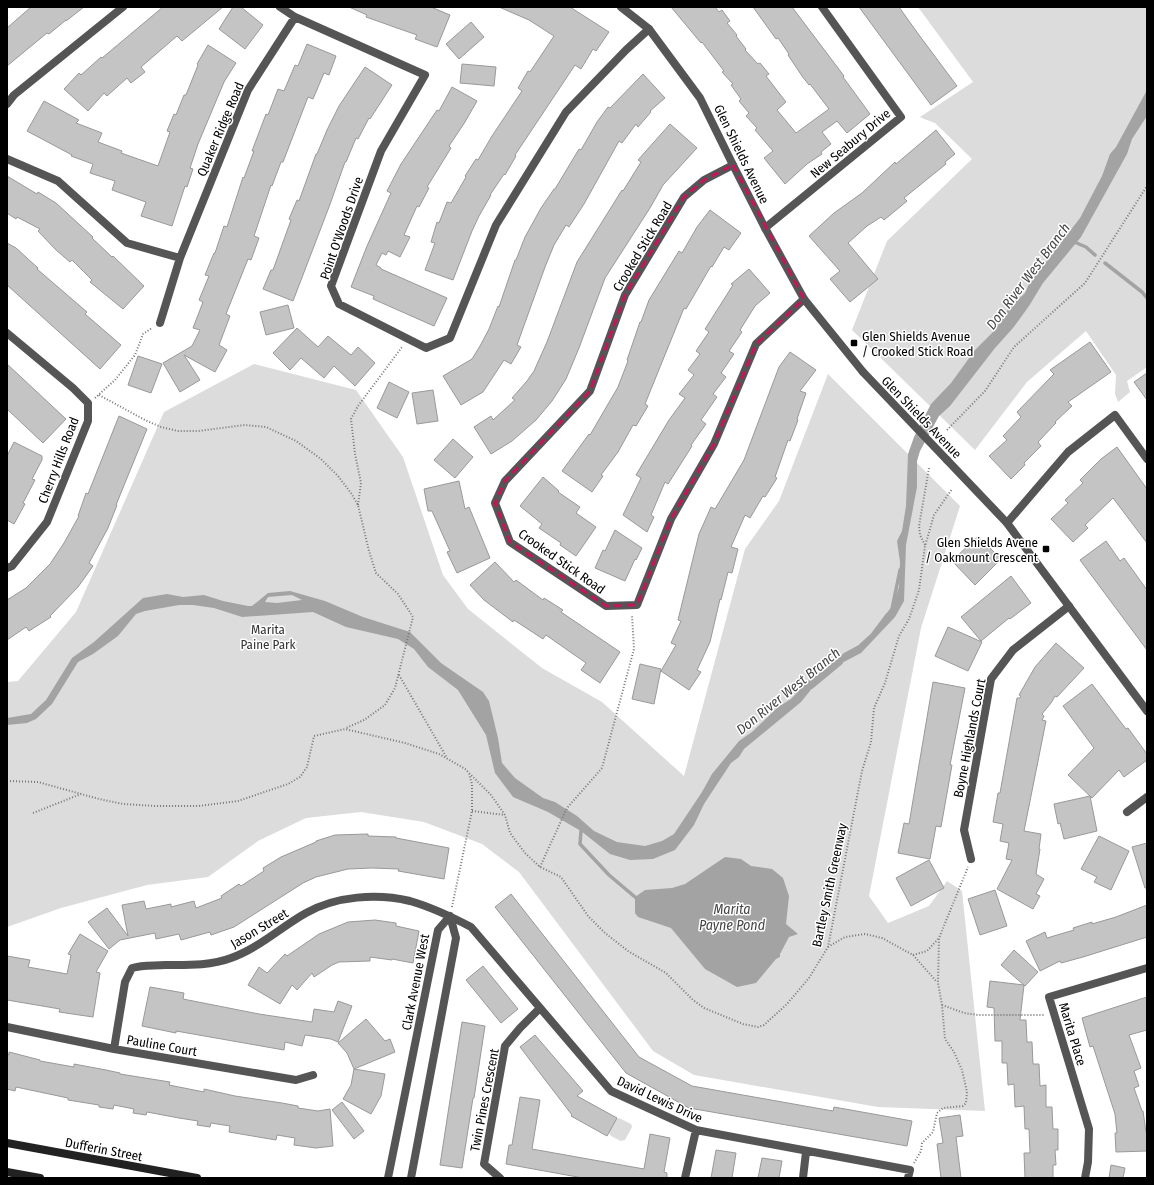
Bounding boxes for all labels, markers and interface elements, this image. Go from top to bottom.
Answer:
street label: Quaker Ridge Road [194,80,247,179]
street label: Glen Shields Avenue [711,102,772,206]
street label: New Seabury Drive [807,106,893,181]
street label: Point O'Woods Drive [317,175,366,282]
street label: Crooked Stick Road [610,199,675,294]
water label: Don River West Branch [983,220,1074,333]
place label: Glen Shields Avenue / Crooked Stick Road [862,329,973,359]
marker: Glen Shields Avenue / Crooked Stick Road [849,338,859,348]
street label: Glen Shields Avenue [879,373,965,461]
street label: Cherry Hills Road [35,415,82,505]
street label: Crooked Stick Road [516,526,608,597]
place label: Glen Shields Avene / Oakmount Crescent [925,535,1039,565]
marker: Glen Shields Avene / Oakmount Crescent [1041,544,1051,554]
park label: Marita Paine Park [240,622,297,652]
water label: Don River West Branch [733,644,844,738]
street label: Boyne Highlands Court [951,677,989,799]
street label: Bartley Smith Greenway [809,822,850,948]
water label: Marita Payne Pond [699,901,766,934]
street label: Jason Street [228,905,291,951]
street label: Clark Avenue West [399,932,432,1032]
street label: Marita Place [1056,1001,1089,1067]
street label: Pauline Court [126,1032,199,1059]
street label: Twin Pines Crescent [467,1047,502,1153]
street label: David Lewis Drive [615,1073,705,1126]
street label: Dufferin Street [64,1135,144,1164]

